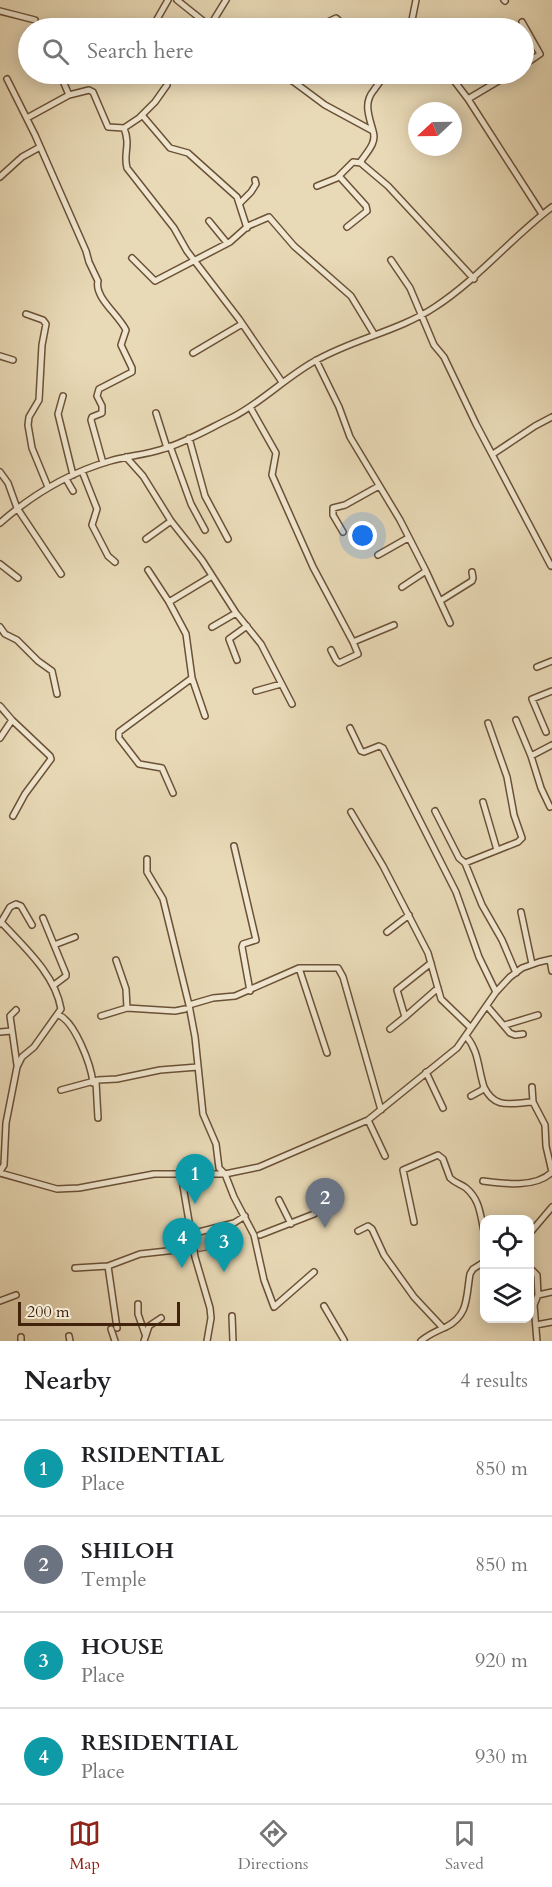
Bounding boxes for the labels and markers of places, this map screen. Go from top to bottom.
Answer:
pin: 1 [176,1154,214,1204]
pin: 2 [306,1178,344,1228]
pin: 4 [162,1218,201,1268]
pin: 3 [204,1222,244,1272]

